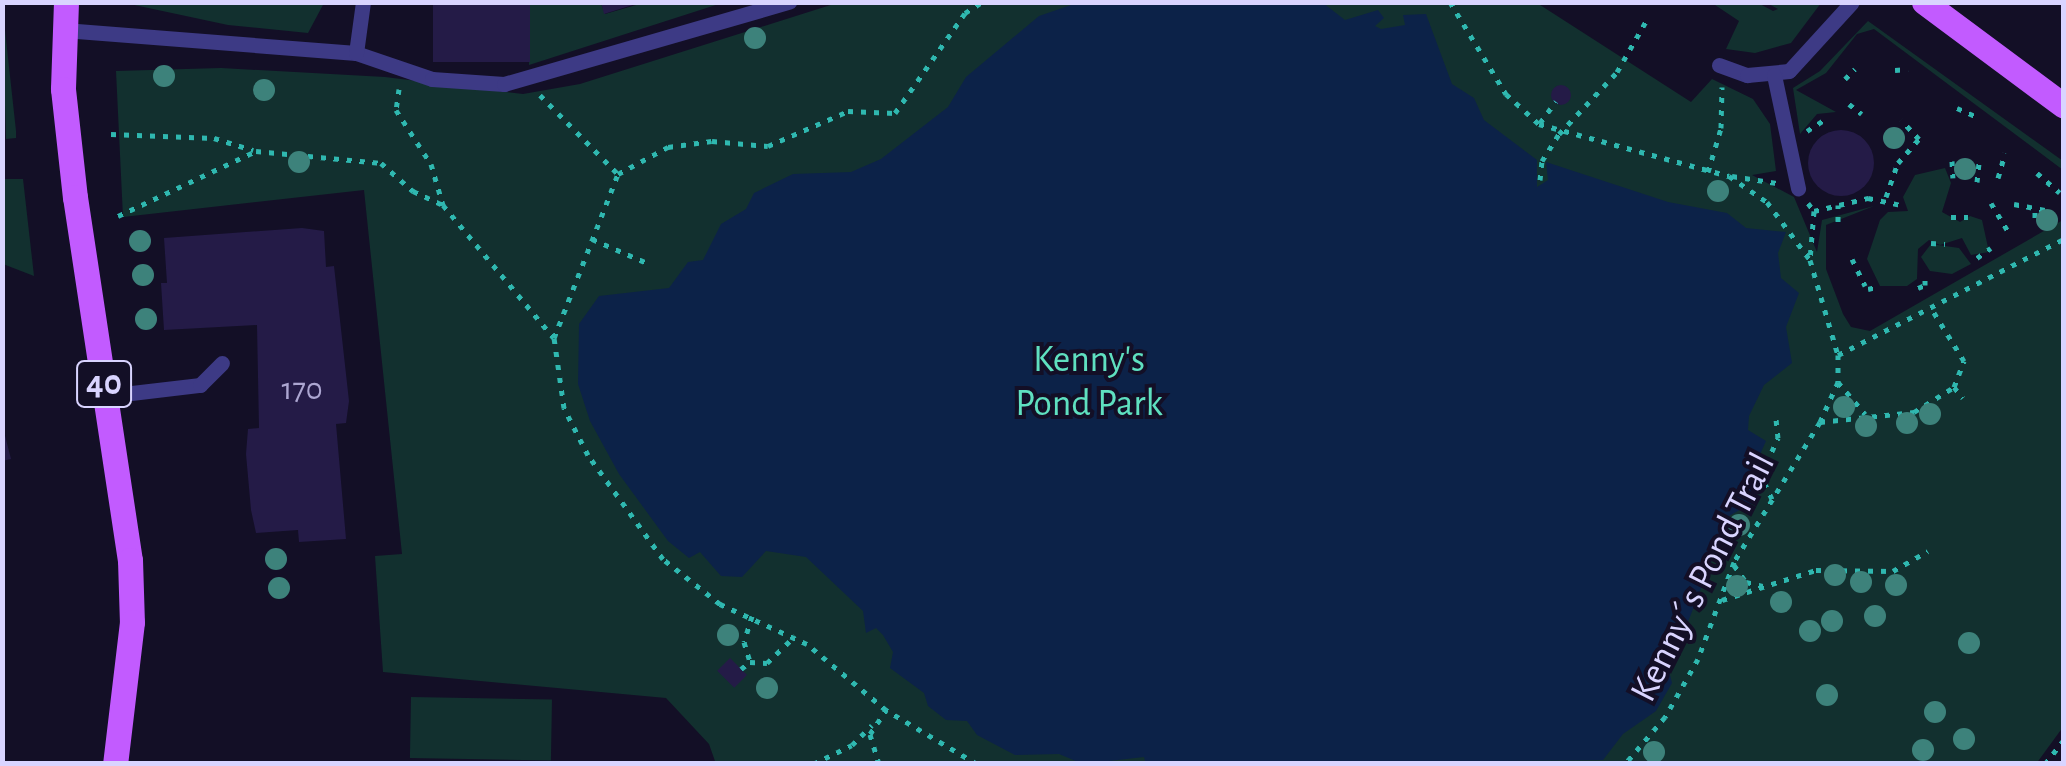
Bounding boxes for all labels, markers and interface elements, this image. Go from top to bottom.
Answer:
park label: Kenny's Pond Park [1015,338,1163,428]
road number: 40 [74,354,134,414]
house number: 170 [281,370,323,408]
street label: Kenny´s Pond Trail [1622,446,1786,710]

